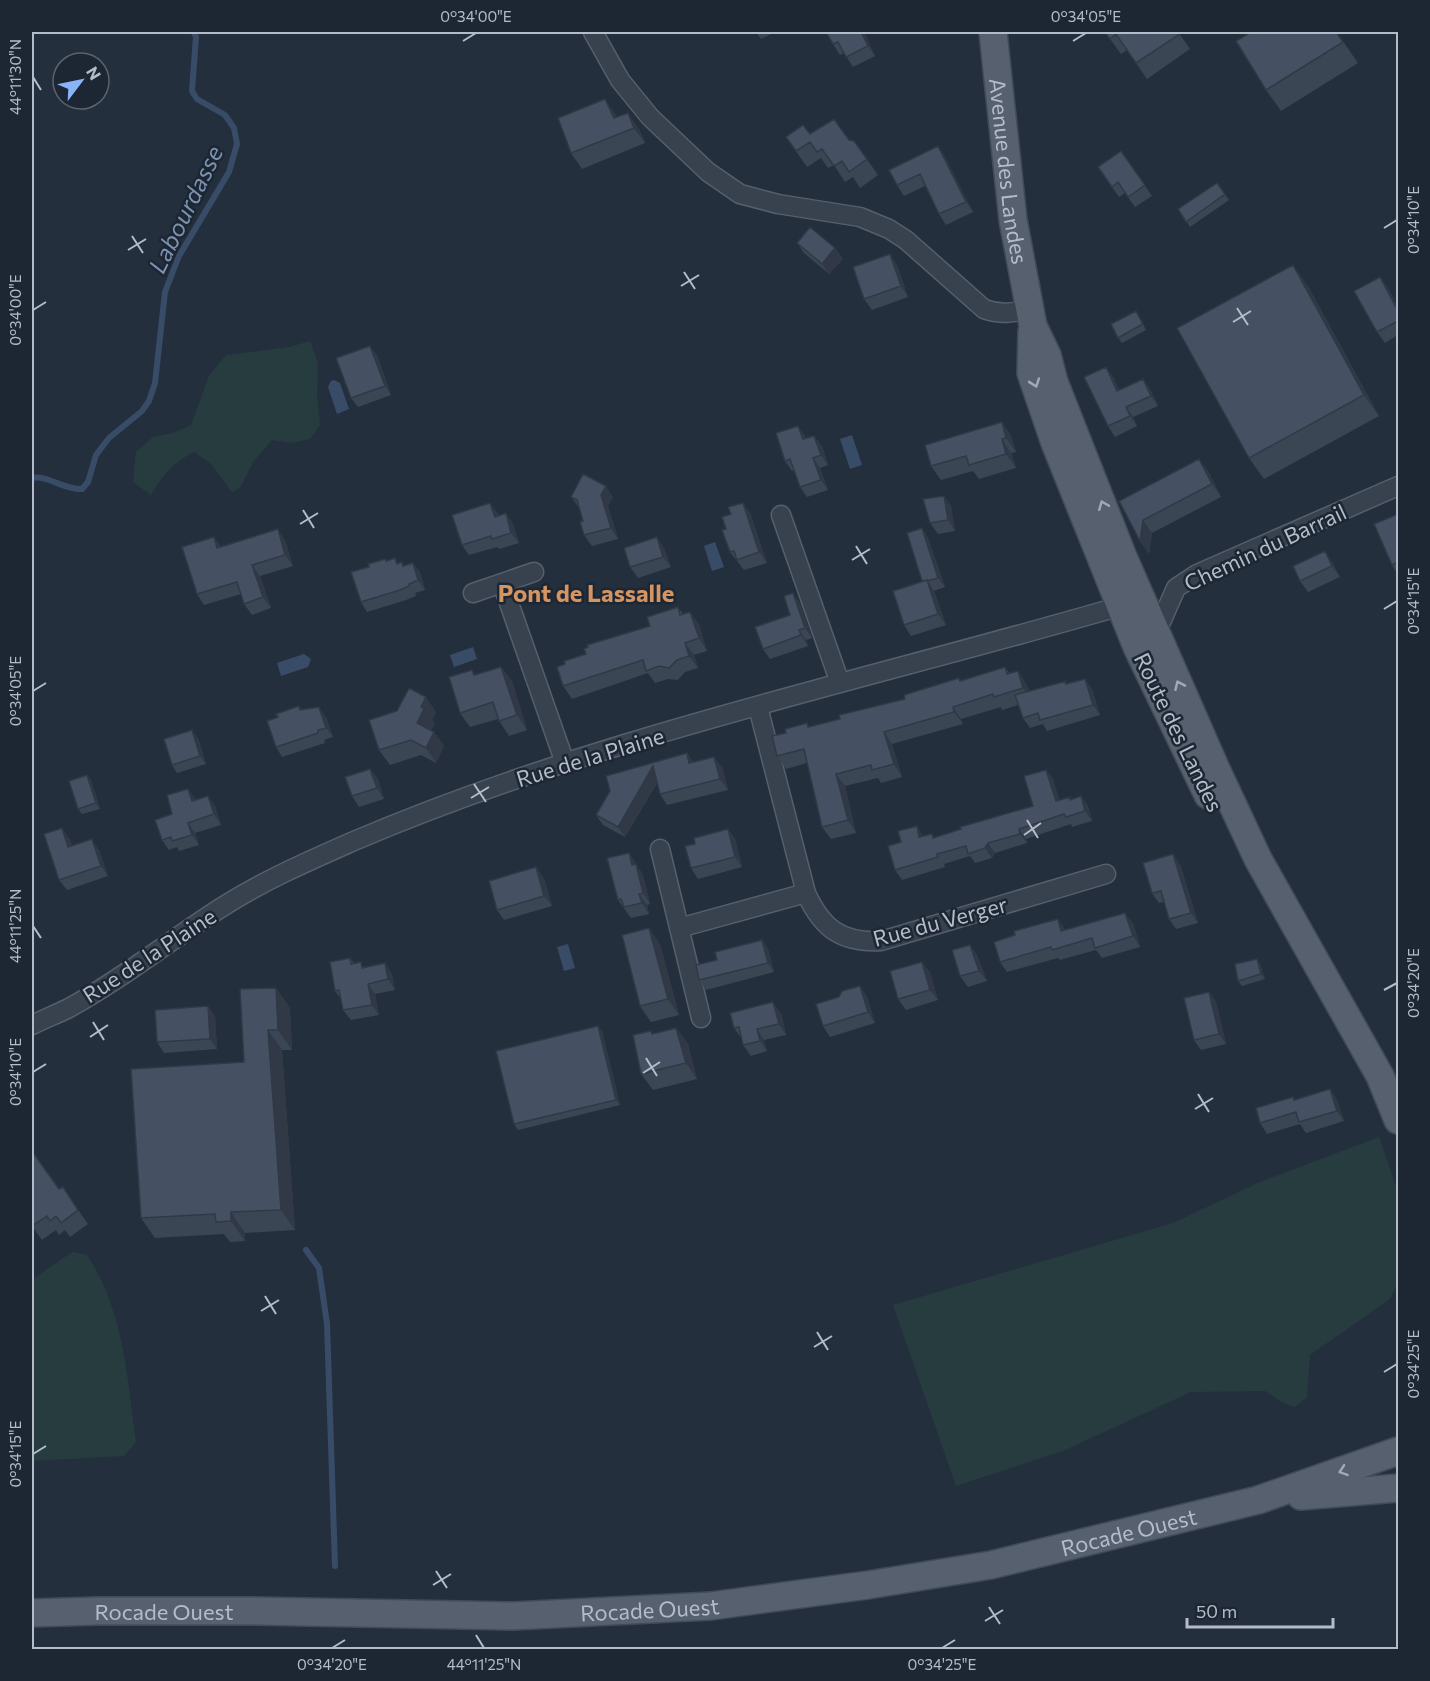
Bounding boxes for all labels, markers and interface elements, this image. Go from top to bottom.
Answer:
text: 0°34'00"E [440,7,512,25]
text: 0°34'05"E [1051,7,1121,25]
text: 44°11'30"N [6,39,24,115]
north arrow [51,51,111,111]
text: N [83,63,105,83]
street label: Avenue des Landes [984,77,1035,266]
water label: Labourdasse [142,140,228,278]
text: 0°34'10"E [1404,186,1422,254]
text: 0°34'00"E [6,274,24,346]
one-way arrow [1027,378,1040,388]
street label: Chemin du Barrail [1180,498,1350,596]
one-way arrow [1098,500,1110,511]
text: 0°34'15"E [1404,567,1422,634]
district label: Pont de Lassalle [498,578,674,607]
street label: Route des Landes [1129,648,1229,816]
text: 0°34'05"E [6,656,24,726]
one-way arrow [1174,680,1186,691]
street label: Rue de la Plaine [513,722,667,792]
text: 44°11'25"N [6,889,24,963]
street label: Rue du Verger [870,890,1010,952]
street label: Rue de la Plaine [77,902,221,1008]
text: 0°34'20"E [1404,948,1422,1018]
text: 0°34'10"E [6,1038,24,1106]
text: 0°34'25"E [1404,1329,1422,1398]
text: 0°34'15"E [6,1420,24,1487]
one-way arrow [1339,1463,1349,1476]
street label: Rocade Ouest [1058,1502,1199,1561]
scale bar [1187,1591,1332,1629]
street label: Rocade Ouest [580,1592,721,1626]
street label: Rocade Ouest [94,1598,233,1625]
text: 50 m [1196,1600,1237,1622]
text: 0°34'20"E [297,1655,367,1673]
text: 44°11'25"N [447,1655,521,1673]
text: 0°34'25"E [908,1655,977,1673]

